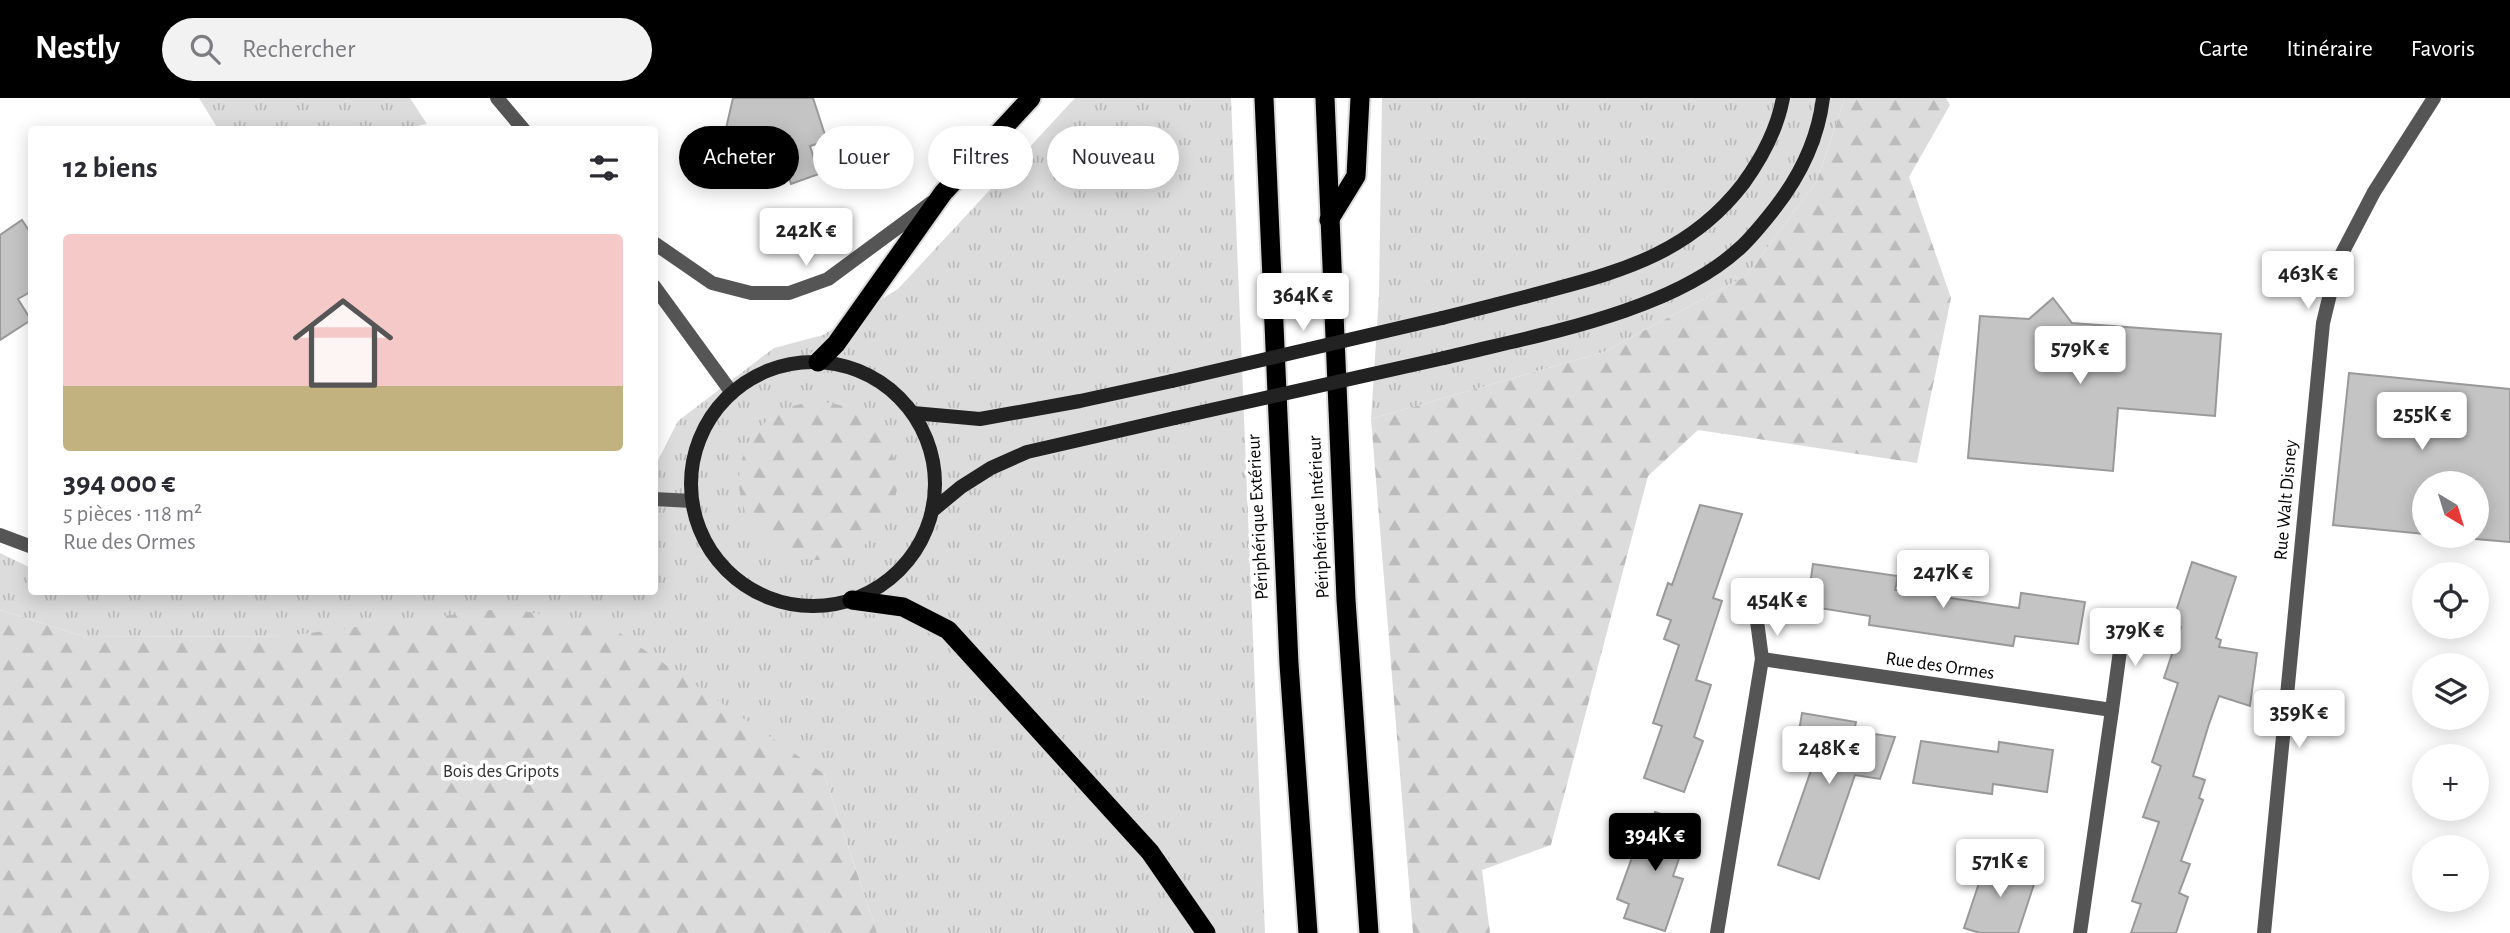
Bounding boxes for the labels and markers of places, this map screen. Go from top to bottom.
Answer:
pin: 242K € [749,208,863,268]
pin: 463K € [2251,252,2365,311]
pin: 364K € [1246,274,1360,333]
pin: 579K € [2023,327,2137,386]
pin: 255K € [2365,392,2479,452]
pin: 247K € [1886,550,2000,610]
pin: 454K € [1720,578,1834,638]
pin: 379K € [2078,608,2192,668]
pin: 359K € [2242,690,2356,750]
pin: 248K € [1772,726,1886,786]
pin: 394K € [1598,814,1712,873]
pin: 571K € [1943,840,2057,899]

